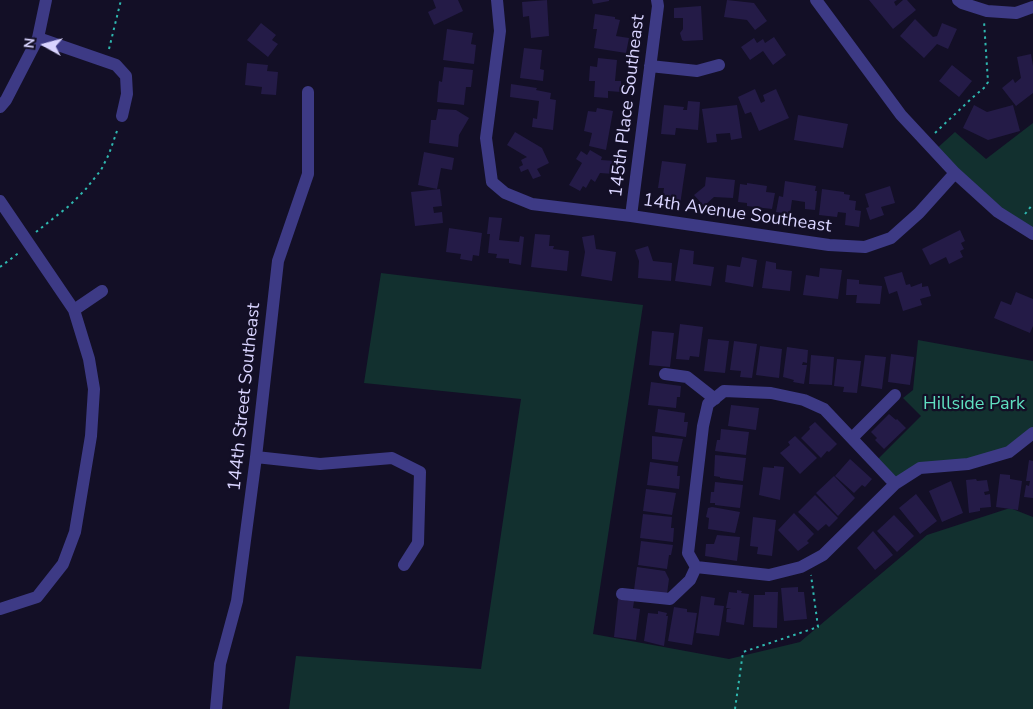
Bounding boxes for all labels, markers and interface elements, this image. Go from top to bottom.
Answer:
street label: 145th Place Southeast [606,13,650,199]
north arrow [20,20,70,70]
text: N [20,37,40,49]
street label: 14th Avenue Southeast [641,190,833,238]
street label: 144th Street Southeast [224,302,266,492]
park label: Hillside Park [923,394,1025,416]

